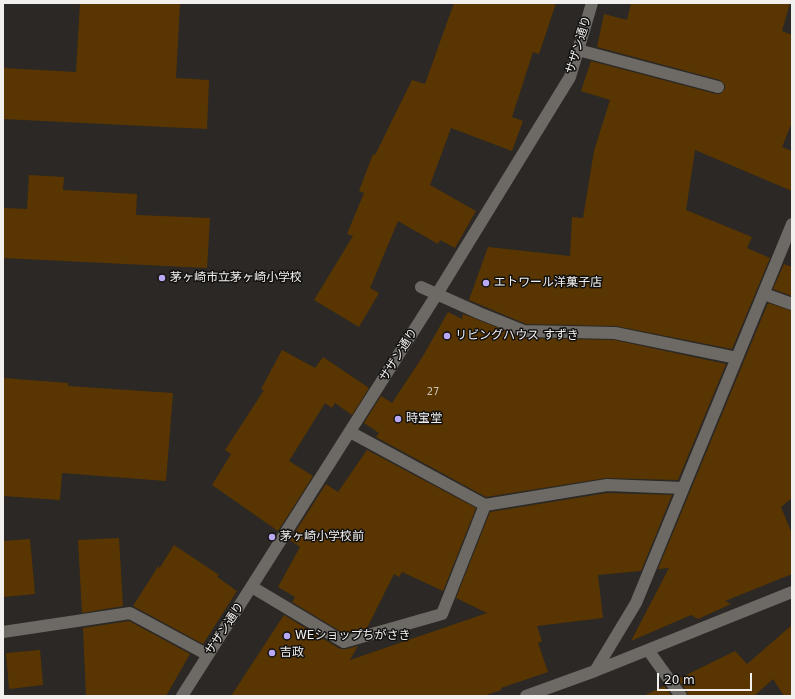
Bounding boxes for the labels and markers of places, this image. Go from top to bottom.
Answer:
place label: 茅ヶ崎市立茅ヶ崎小学校 [170,271,302,285]
marker: 茅ヶ崎市立茅ヶ崎小学校 [157,273,167,283]
place label: エトワール洋菓子店 [494,276,602,290]
marker: エトワール洋菓子店 [481,278,491,288]
place label: リビングハウス すずき [455,329,579,343]
marker: リビングハウス すずき [442,331,452,341]
place label: 時宝堂 [406,412,442,426]
marker: 時宝堂 [393,414,403,424]
place label: 茅ヶ崎小学校前 [280,530,364,544]
marker: 茅ヶ崎小学校前 [267,532,277,542]
place label: WEショップちがさき [295,629,410,643]
marker: WEショップちがさき [282,631,292,641]
place label: 吉政 [280,646,304,660]
marker: 吉政 [267,648,277,658]

